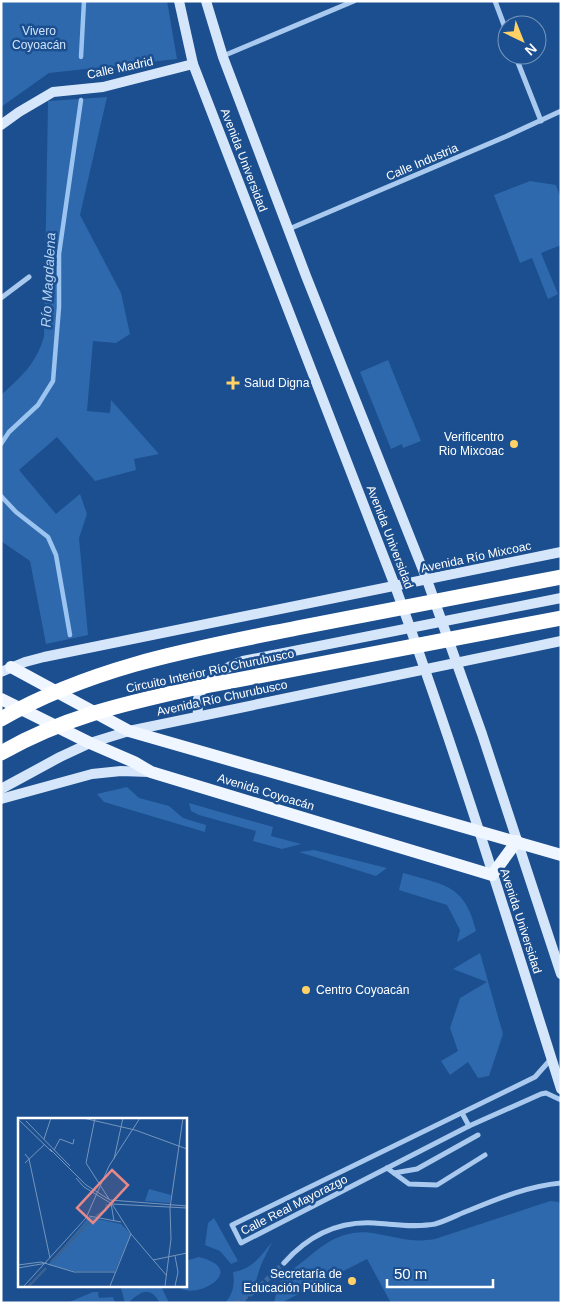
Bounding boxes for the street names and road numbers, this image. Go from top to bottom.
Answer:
street label: Calle Madrid [86,54,154,82]
street label: Avenida Universidad [218,106,270,214]
street label: Calle Industria [384,140,460,183]
street label: Avenida Universidad [364,483,416,591]
street label: Avenida Río Mixcoac [420,538,532,576]
street label: Circuito Interior Río Churubusco [125,646,296,696]
street label: Avenida Río Churubusco [155,677,289,719]
street label: Avenida Coyoacán [216,771,316,813]
street label: Avenida Universidad [497,867,545,975]
street label: Calle Real Mayorazgo [238,1172,350,1238]

